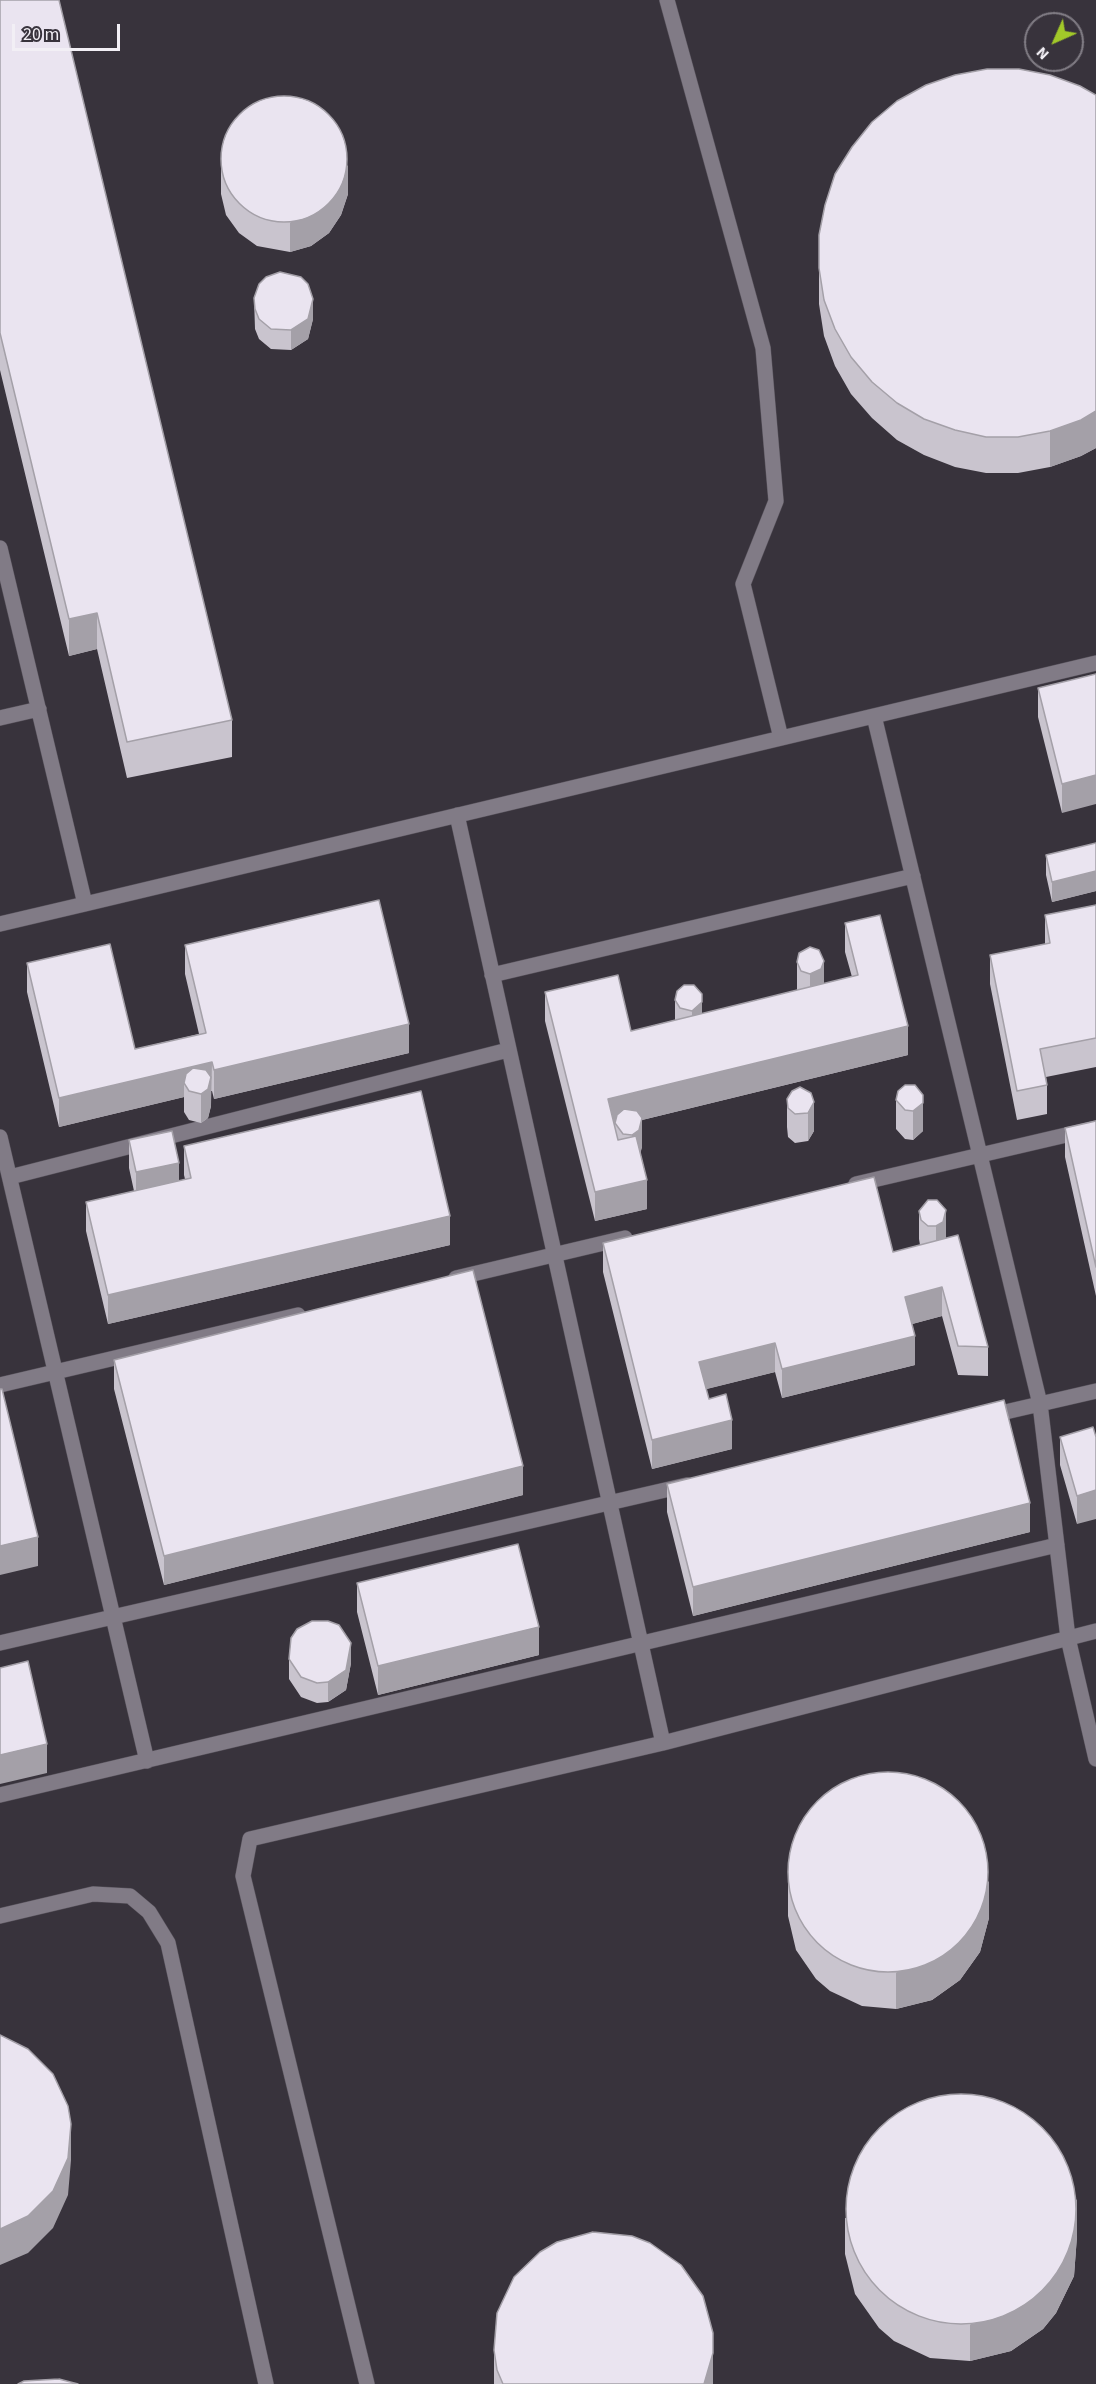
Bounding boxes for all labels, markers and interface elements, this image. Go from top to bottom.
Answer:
scale bar [15,12,123,50]
north arrow [1024,12,1084,72]
text: 20 m [23,22,59,47]
text: N [1031,42,1054,65]

